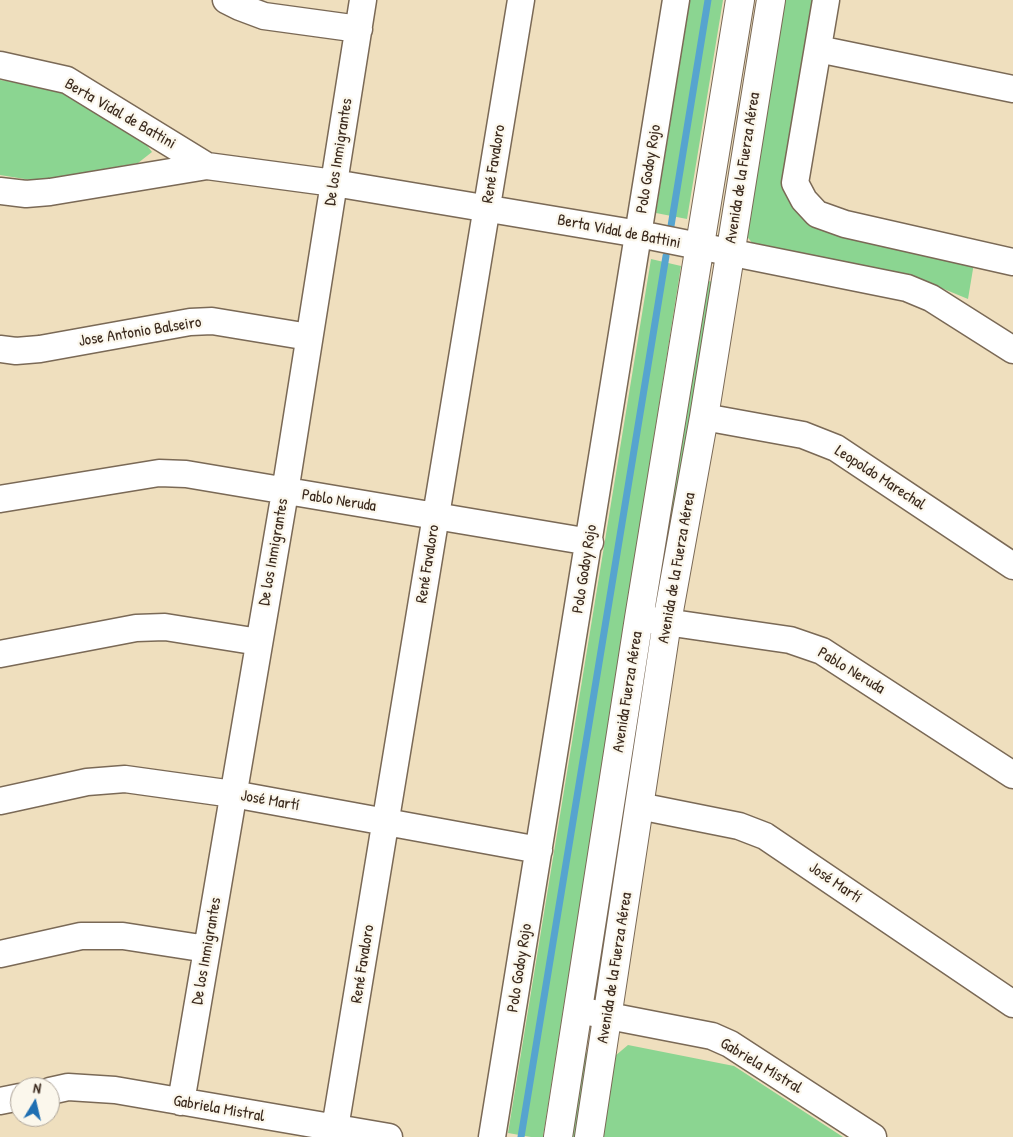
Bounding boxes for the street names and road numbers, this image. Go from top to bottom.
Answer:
street label: Berta Vidal de Battini [61,74,179,154]
street label: Avenida de la Fuerza Aérea [722,91,764,245]
street label: De los Inmigrantes [321,97,357,207]
street label: René Favaloro [478,123,510,205]
street label: Polo Godoy Rojo [633,123,665,215]
street label: Berta Vidal de Battini [556,211,682,253]
street label: Jose Antonio Balseiro [77,313,203,351]
street label: Leopoldo Marechal [831,442,929,514]
street label: Pablo Neruda [301,486,377,516]
street label: Avenida de la Fuerza Aérea [654,491,700,645]
street label: De los Inmigrantes [255,497,293,607]
street label: René Favaloro [412,523,444,605]
street label: Polo Godoy Rojo [569,523,601,615]
street label: Avenida Fuerza Aérea [609,630,647,754]
street label: Pablo Neruda [814,643,888,699]
street label: José Martí [239,786,301,816]
street label: José Martí [805,858,865,908]
street label: Avenida de la Fuerza Aérea [594,891,636,1045]
street label: De los Inmigrantes [188,896,226,1006]
street label: Polo Godoy Rojo [504,922,536,1014]
street label: René Favaloro [347,923,379,1005]
street label: Gabriela Mistral [716,1034,806,1098]
street label: Gabriela Mistral [172,1092,266,1126]

